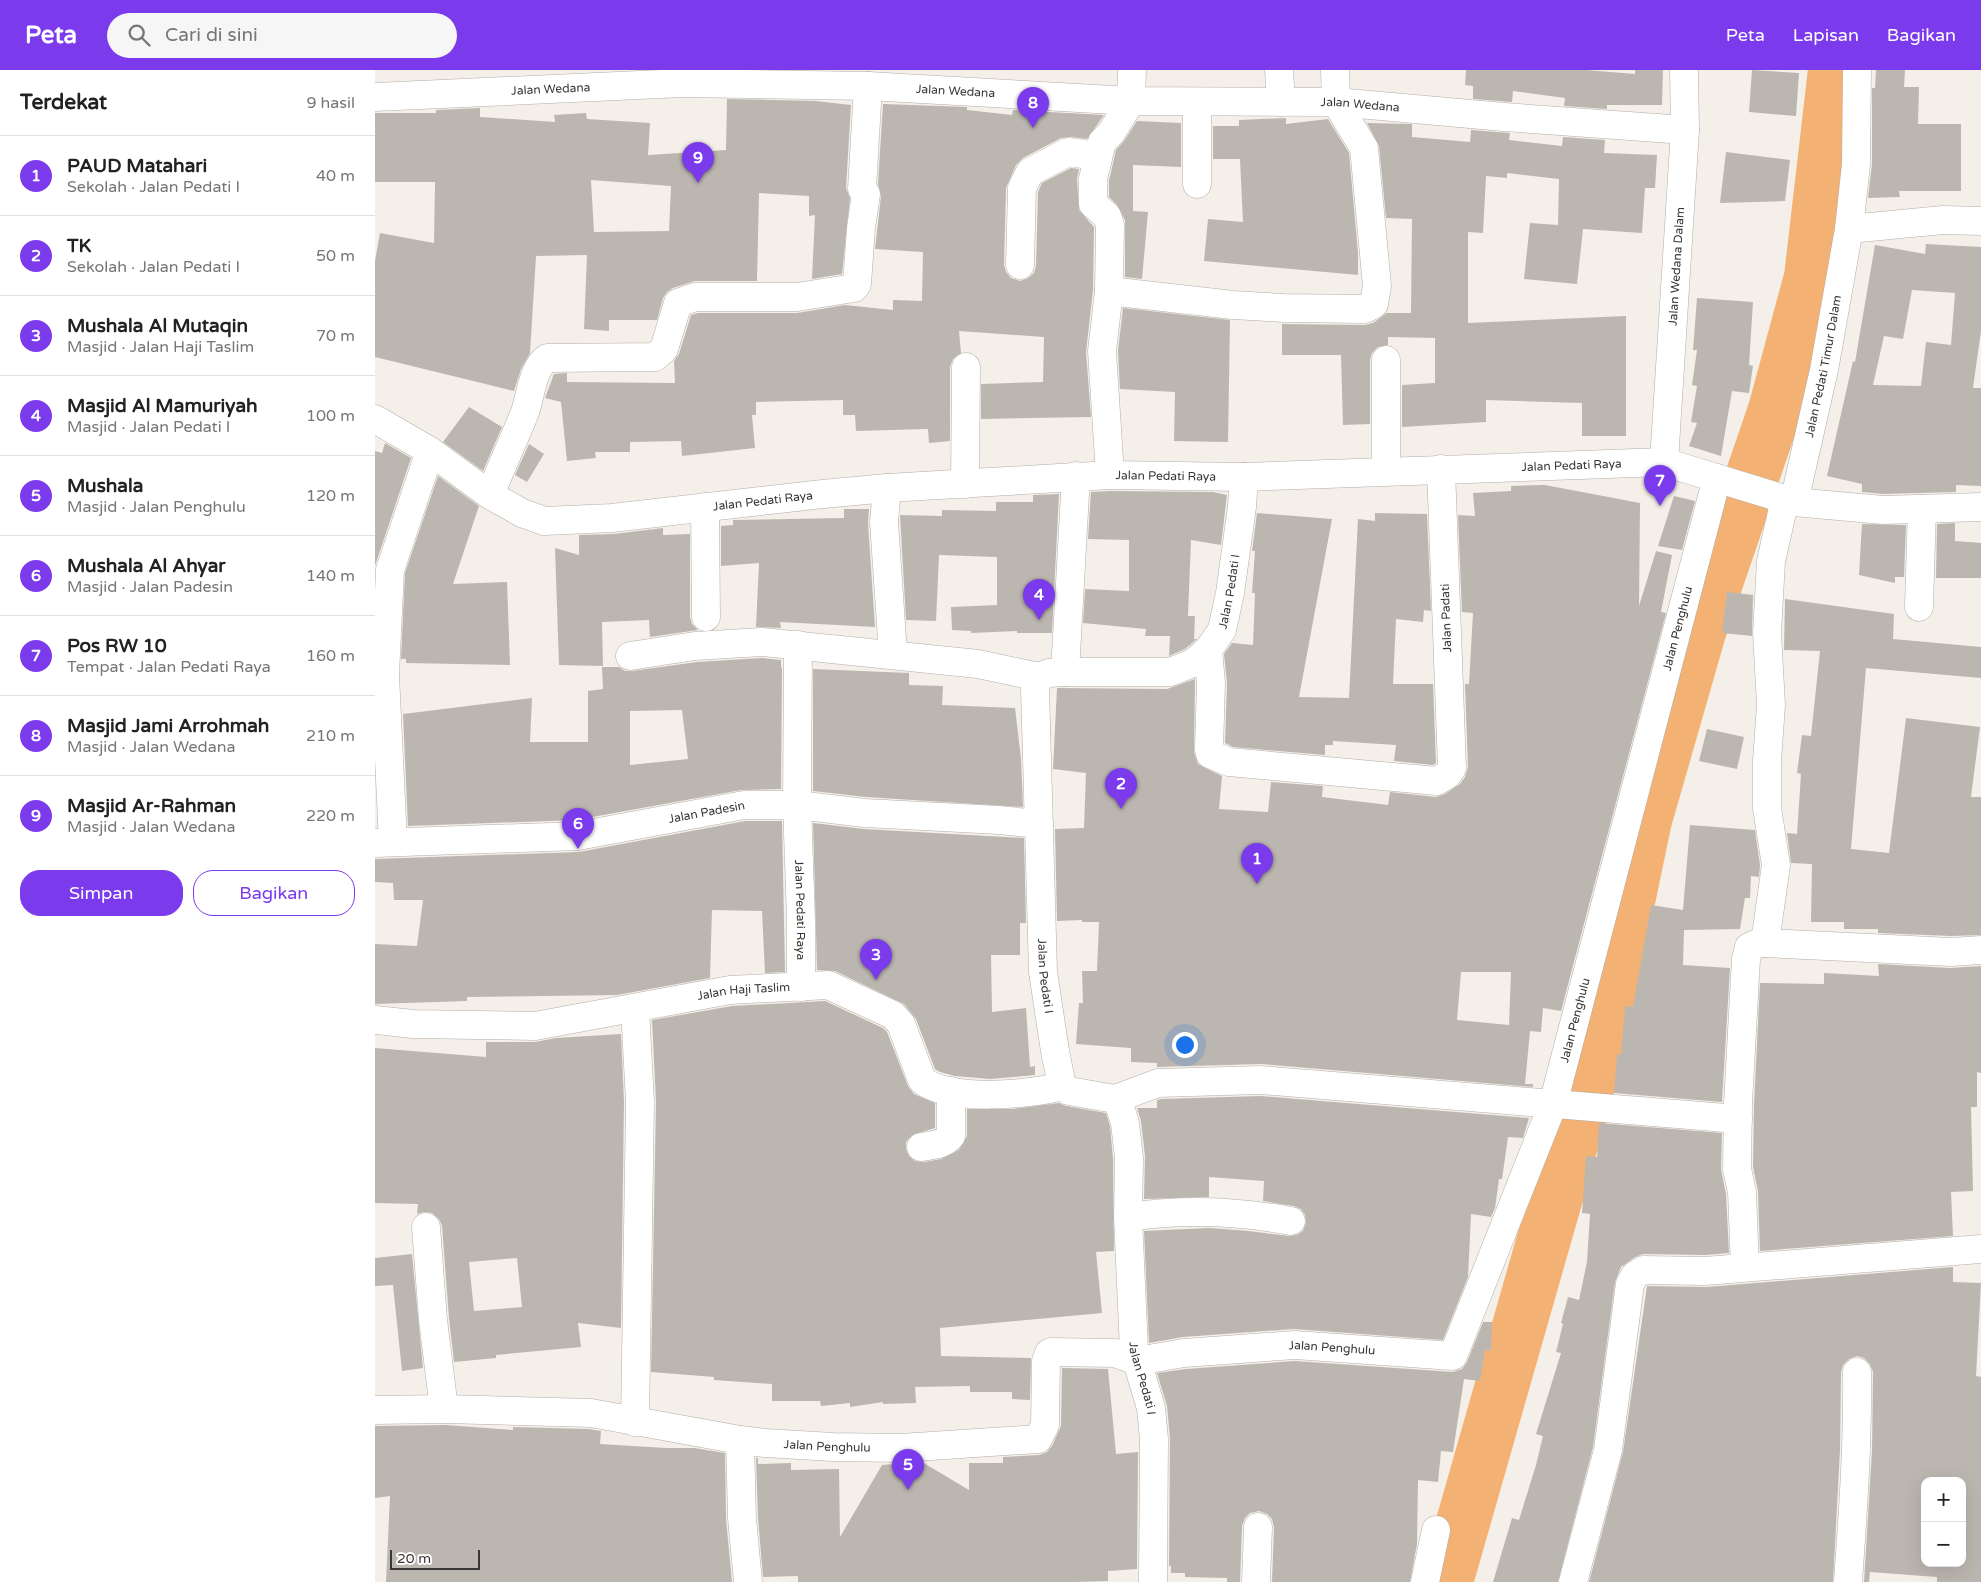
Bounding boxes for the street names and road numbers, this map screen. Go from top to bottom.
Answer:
street label: Jalan Wedana [511,80,591,98]
street label: Jalan Wedana [916,82,996,100]
street label: Jalan Wedana [1321,95,1400,115]
street label: Jalan Wedana Dalam [1666,207,1687,326]
street label: Jalan Pedati Timur Dalam [1802,294,1844,439]
street label: Jalan Pedati Raya [1521,457,1622,474]
street label: Jalan Pedati Raya [1115,468,1216,484]
street label: Jalan Pedati Raya [712,488,813,513]
street label: Jalan Pedati I [1215,553,1242,630]
street label: Jalan Padati [1438,583,1454,653]
street label: Jalan Penghulu [1660,585,1695,672]
street label: Jalan Padesin [667,798,746,826]
street label: Jalan Pedati Raya [792,859,808,960]
street label: Jalan Pedati I [1035,938,1056,1015]
street label: Jalan Penghulu [1557,976,1593,1064]
street label: Jalan Haji Taslim [696,980,790,1003]
street label: Jalan Penghulu [1288,1338,1376,1358]
street label: Jalan Pedati I [1127,1342,1159,1416]
street label: Jalan Penghulu [783,1437,871,1455]

